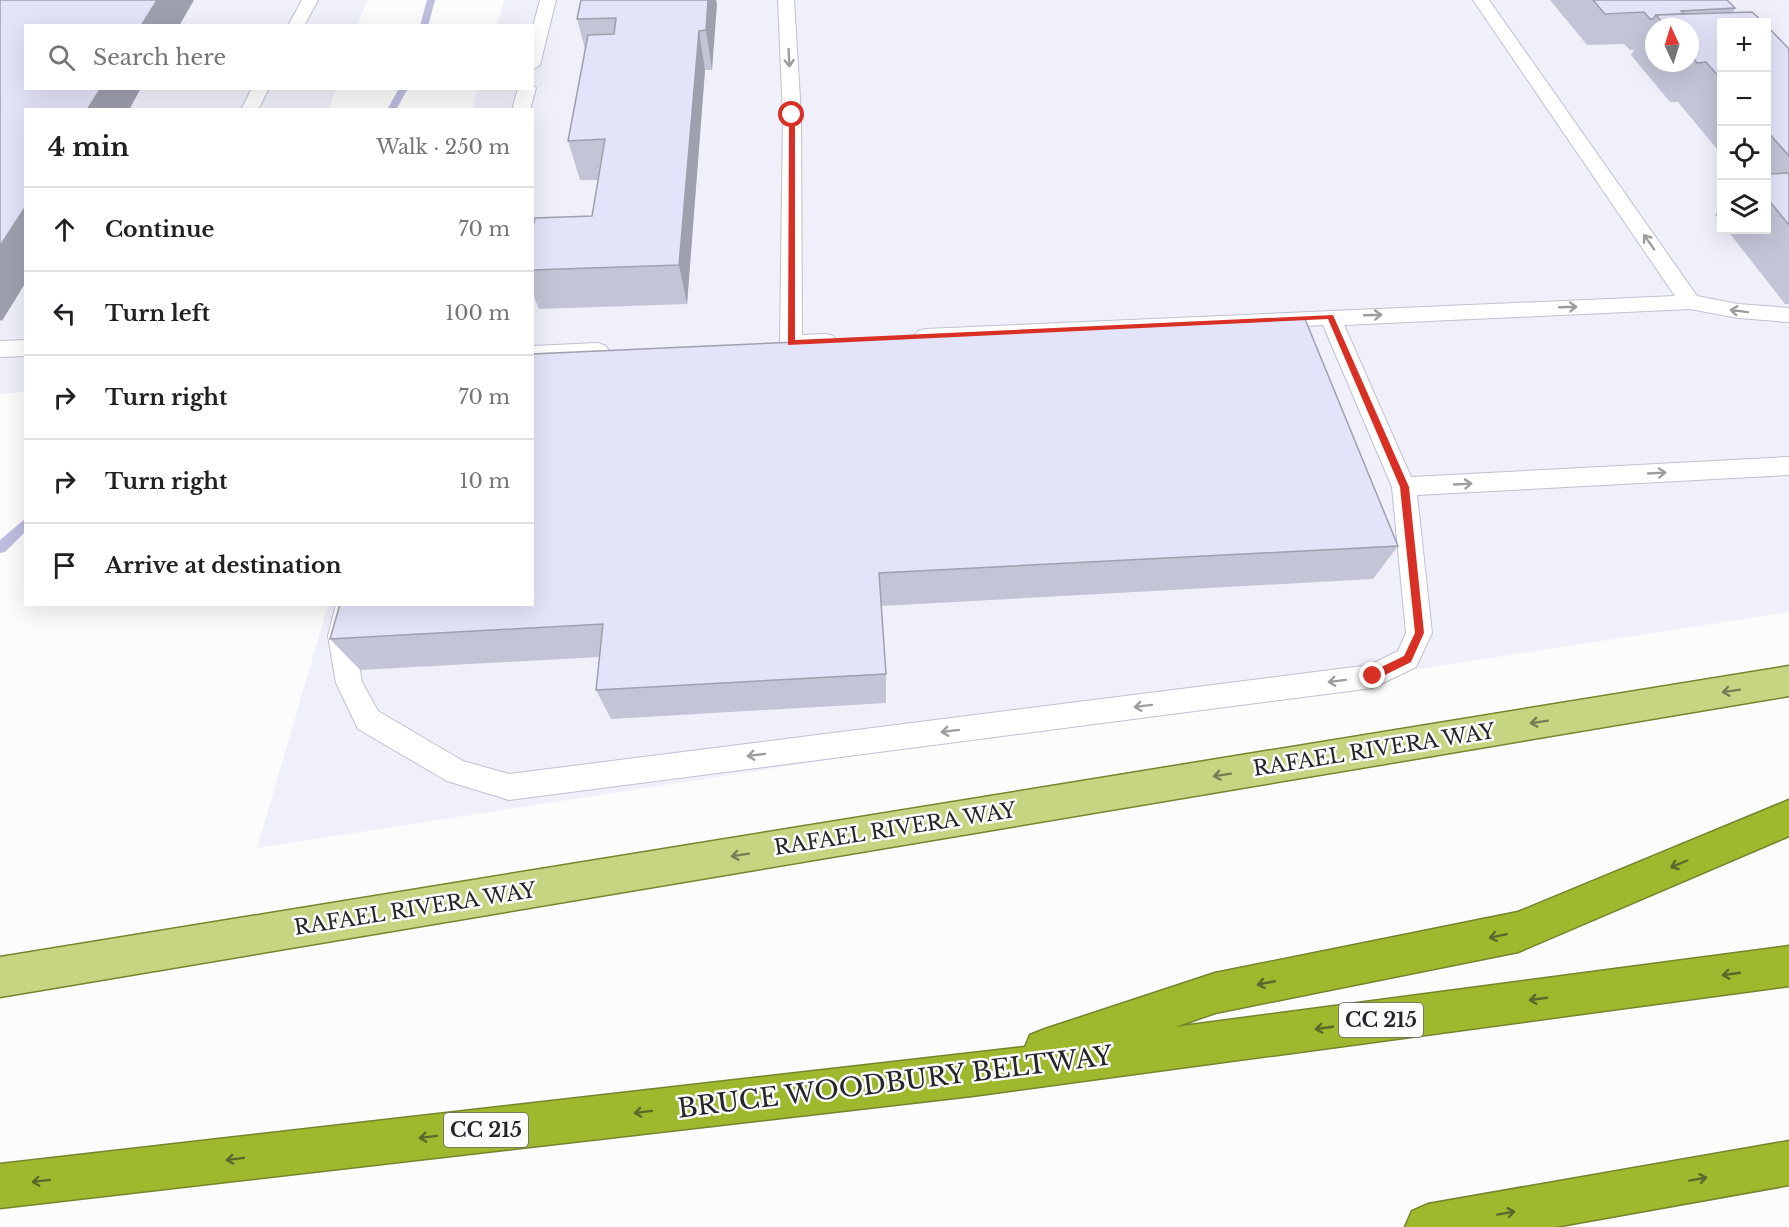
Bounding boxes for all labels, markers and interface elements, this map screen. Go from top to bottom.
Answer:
north arrow [1645,18,1699,72]
map controls [1717,18,1771,234]
button: + [1717,18,1771,72]
search box [24,24,534,90]
icon: search [45,41,78,74]
text: Search here [93,44,226,71]
one-way arrow [784,48,795,68]
button: − [1717,72,1771,126]
route start [778,101,804,127]
button: locate [1717,126,1771,180]
text: 4 min [48,131,129,163]
text: Walk · 250 m [376,135,510,159]
button: layers [1717,180,1771,234]
icon: ahead [48,213,81,246]
text: Continue [105,216,214,243]
text: 70 m [458,217,510,241]
one-way arrow [1643,235,1655,251]
icon: left [48,297,81,330]
text: Turn left [105,300,210,327]
text: 100 m [445,301,510,325]
one-way arrow [1557,301,1577,312]
one-way arrow [1730,305,1750,316]
one-way arrow [1363,309,1383,320]
icon: right [48,381,81,414]
text: Turn right [105,384,227,411]
text: 70 m [458,385,510,409]
icon: right [48,465,81,498]
text: Turn right [105,468,227,495]
one-way arrow [1647,468,1667,479]
text: 10 m [460,469,510,493]
one-way arrow [1452,478,1472,489]
icon: arrive [48,549,81,582]
text: Arrive at destination [105,552,342,579]
route end [1359,662,1385,688]
one-way arrow [1327,676,1347,687]
one-way arrow [1722,685,1742,696]
one-way arrow [1134,700,1154,711]
one-way arrow [1530,717,1549,728]
street label: RAFAEL RIVERA WAY [1251,718,1498,782]
one-way arrow [940,725,960,736]
one-way arrow [747,750,767,761]
one-way arrow [1213,770,1233,781]
street label: RAFAEL RIVERA WAY [772,797,1019,861]
one-way arrow [730,850,750,861]
one-way arrow [1670,859,1688,870]
street label: RAFAEL RIVERA WAY [292,877,539,941]
one-way arrow [1489,931,1509,942]
one-way arrow [1722,968,1741,979]
one-way arrow [1257,978,1276,989]
one-way arrow [1528,994,1548,1005]
road number: CC 215 [1339,1003,1423,1037]
one-way arrow [1314,1023,1334,1034]
street label: BRUCE WOODBURY BELTWAY [676,1039,1115,1125]
one-way arrow [634,1107,653,1118]
road number: CC 215 [444,1113,528,1147]
one-way arrow [419,1132,439,1143]
one-way arrow [225,1154,245,1165]
one-way arrow [1688,1174,1708,1185]
one-way arrow [31,1176,51,1187]
one-way arrow [1496,1207,1516,1218]

